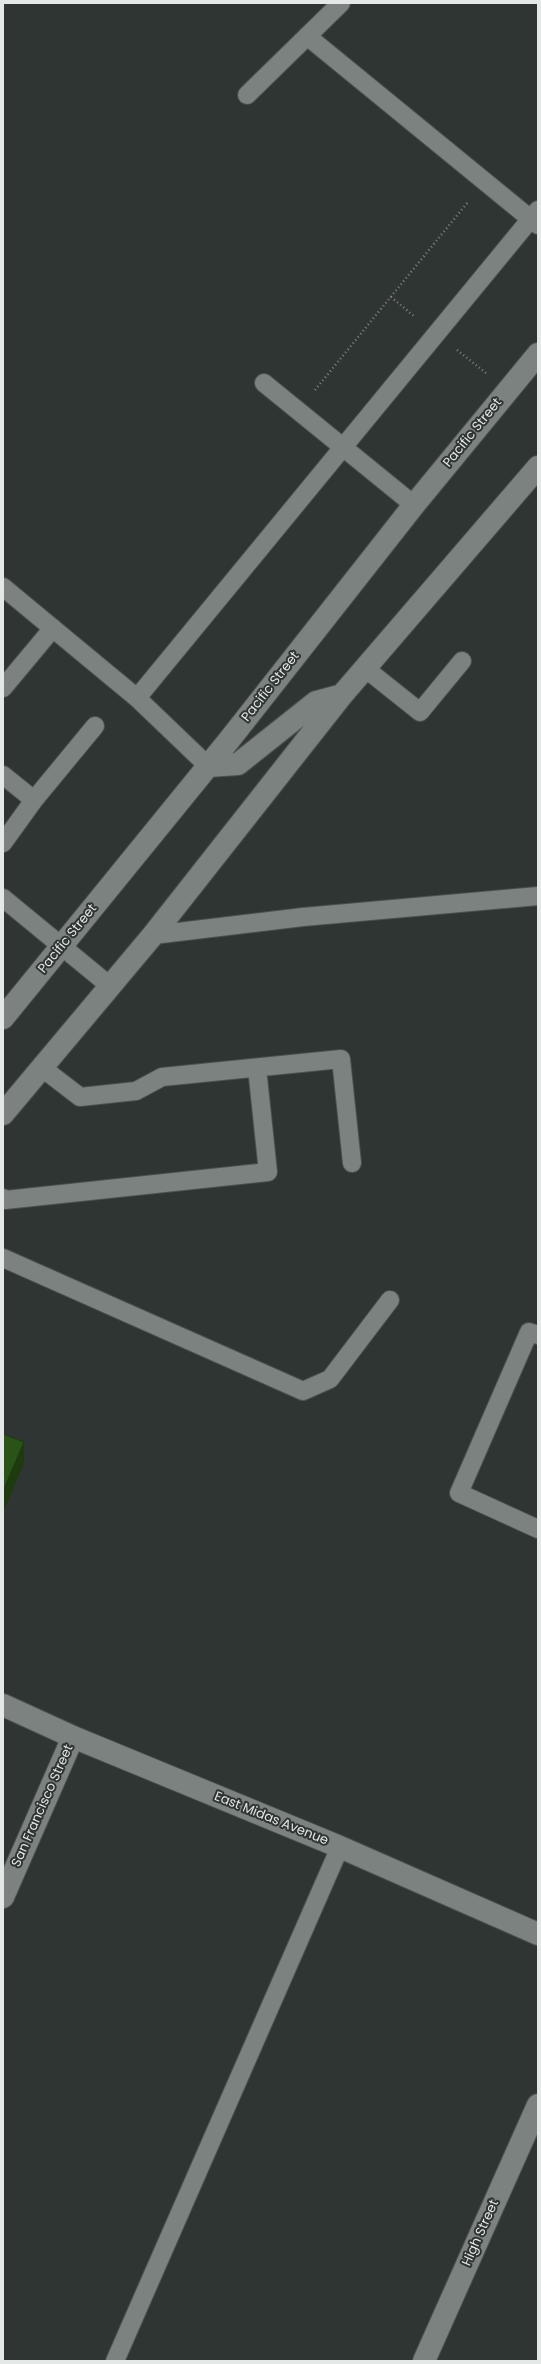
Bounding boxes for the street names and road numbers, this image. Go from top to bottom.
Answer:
street label: Pacific Street [440,395,506,471]
street label: Pacific Street [239,649,303,725]
street label: Pacific Street [35,901,101,977]
street label: San Francisco Street [9,1742,77,1870]
street label: East Midas Avenue [212,1789,330,1849]
street label: High Street [459,2197,503,2269]

